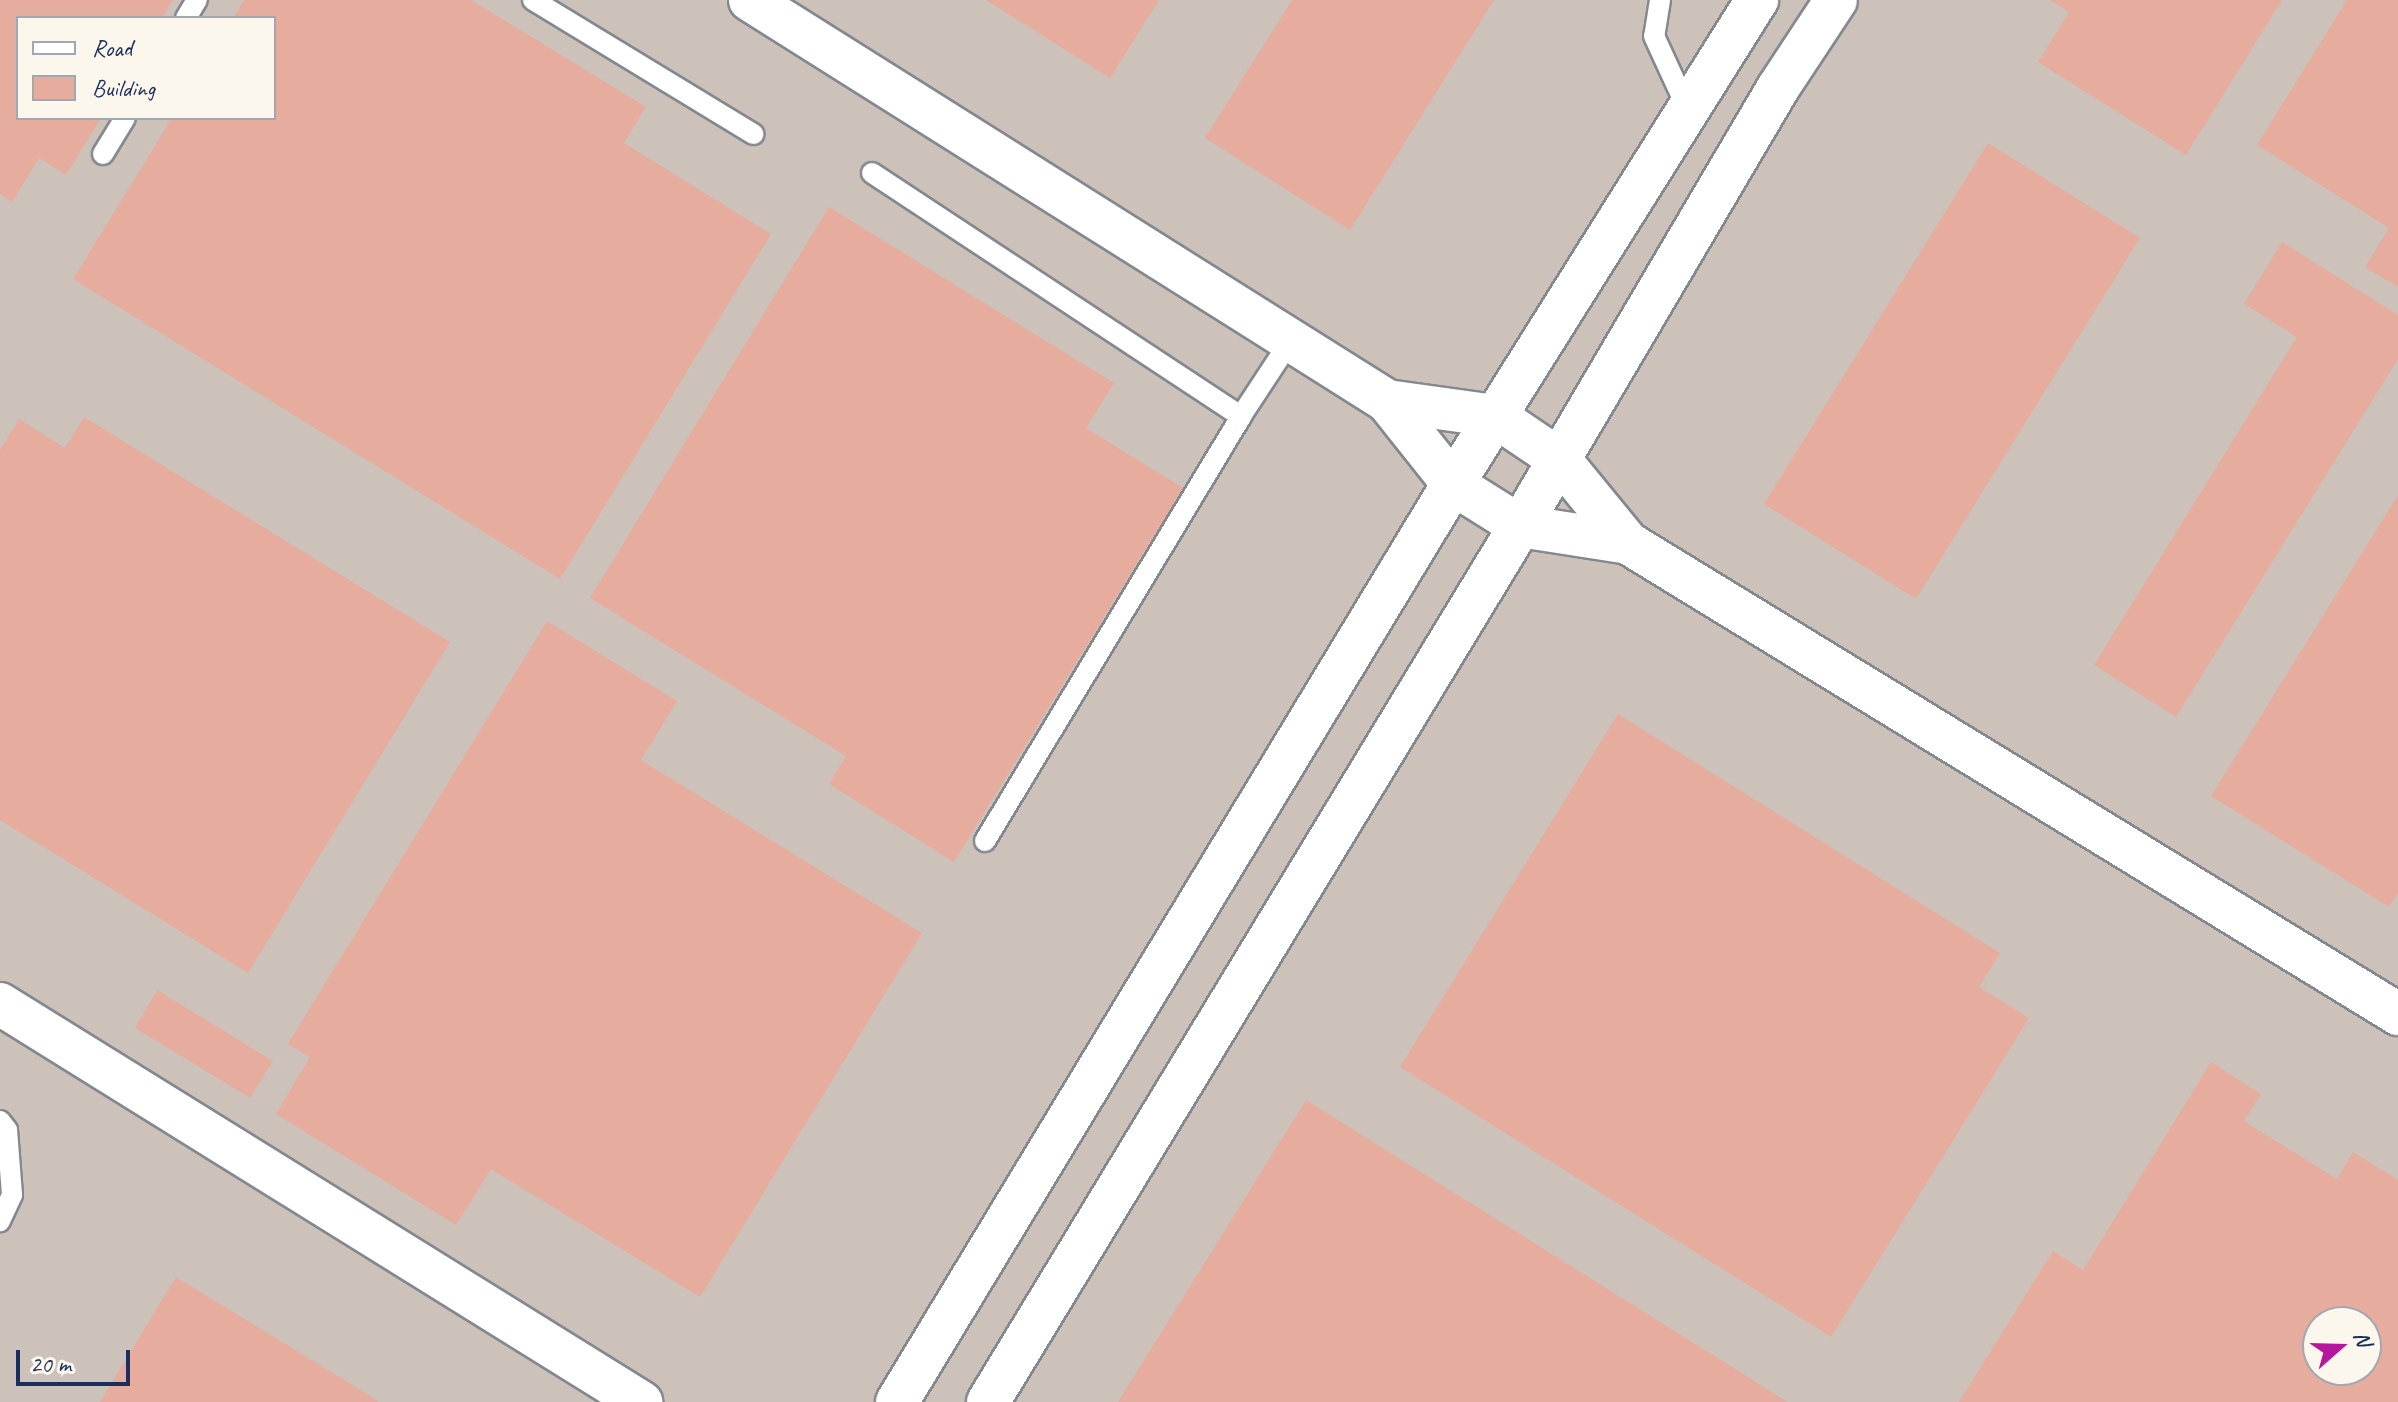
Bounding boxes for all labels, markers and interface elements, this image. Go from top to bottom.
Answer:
legend [16,16,276,120]
text: Road [92,33,132,63]
text: Building [92,73,155,103]
north arrow [2302,1306,2382,1386]
text: N [2347,1327,2378,1350]
scale bar [20,1334,134,1384]
text: 20 m [30,1349,71,1379]

